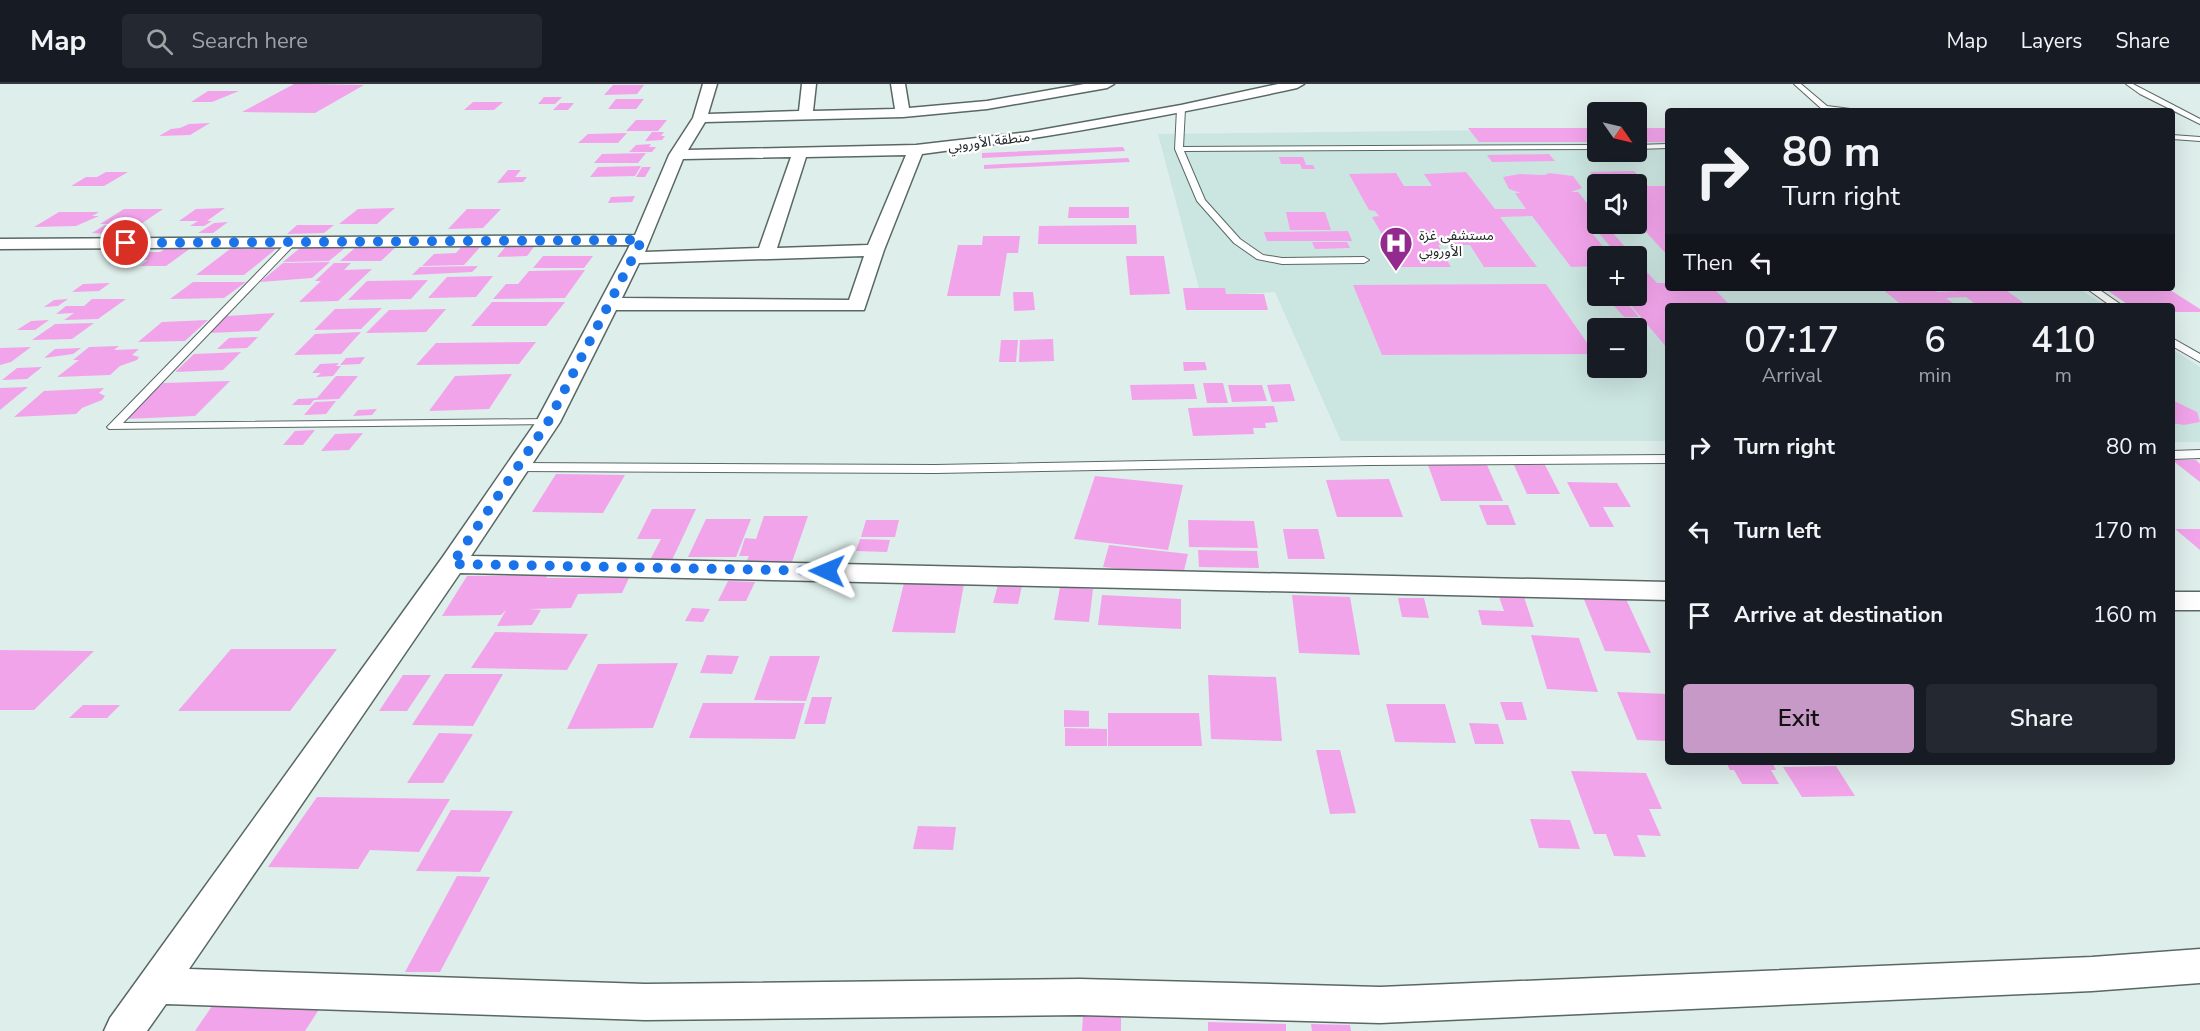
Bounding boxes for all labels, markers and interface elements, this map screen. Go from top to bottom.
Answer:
search box [122,14,542,68]
text: Map [30,22,86,60]
icon: search [143,25,176,58]
text: Search here [191,26,308,56]
text: Map [1946,27,1988,55]
text: Layers [2021,27,2082,55]
text: Share [2115,27,2170,55]
north arrow [1587,102,1647,162]
map controls [1587,102,1647,378]
text: 80 m [1782,124,1881,181]
street label: منطقة الأوروبي [947,127,1031,157]
icon: right [1683,132,1761,210]
button: sound [1587,174,1647,234]
text: Turn right [1782,178,1900,215]
pin [100,217,151,268]
hospital icon: مستشفى غزة الأوروبي [1378,225,1414,272]
icon: arrive [109,226,142,259]
place label: مستشفى غزة الأوروبي [1419,226,1494,262]
button: + [1587,246,1647,306]
icon: left [1745,246,1778,279]
text: Then [1683,248,1733,278]
text: 07:17 [1744,316,1839,365]
text: 6 [1924,316,1946,365]
text: 410 [2031,316,2096,365]
button: − [1587,318,1647,378]
text: Arrival [1762,362,1822,389]
text: min [1919,362,1952,389]
text: m [2055,362,2072,389]
icon: right [1683,431,1716,464]
text: Turn right [1734,432,1835,462]
text: 80 m [2106,432,2157,462]
icon: left [1683,515,1716,548]
text: Turn left [1734,516,1821,546]
text: 170 m [2093,516,2157,546]
position arrow [795,539,859,603]
icon: arrive [1683,599,1716,632]
text: Arrive at destination [1734,600,1943,630]
text: 160 m [2093,600,2157,630]
button: Exit [1683,684,1914,753]
button: Share [1926,684,2157,753]

